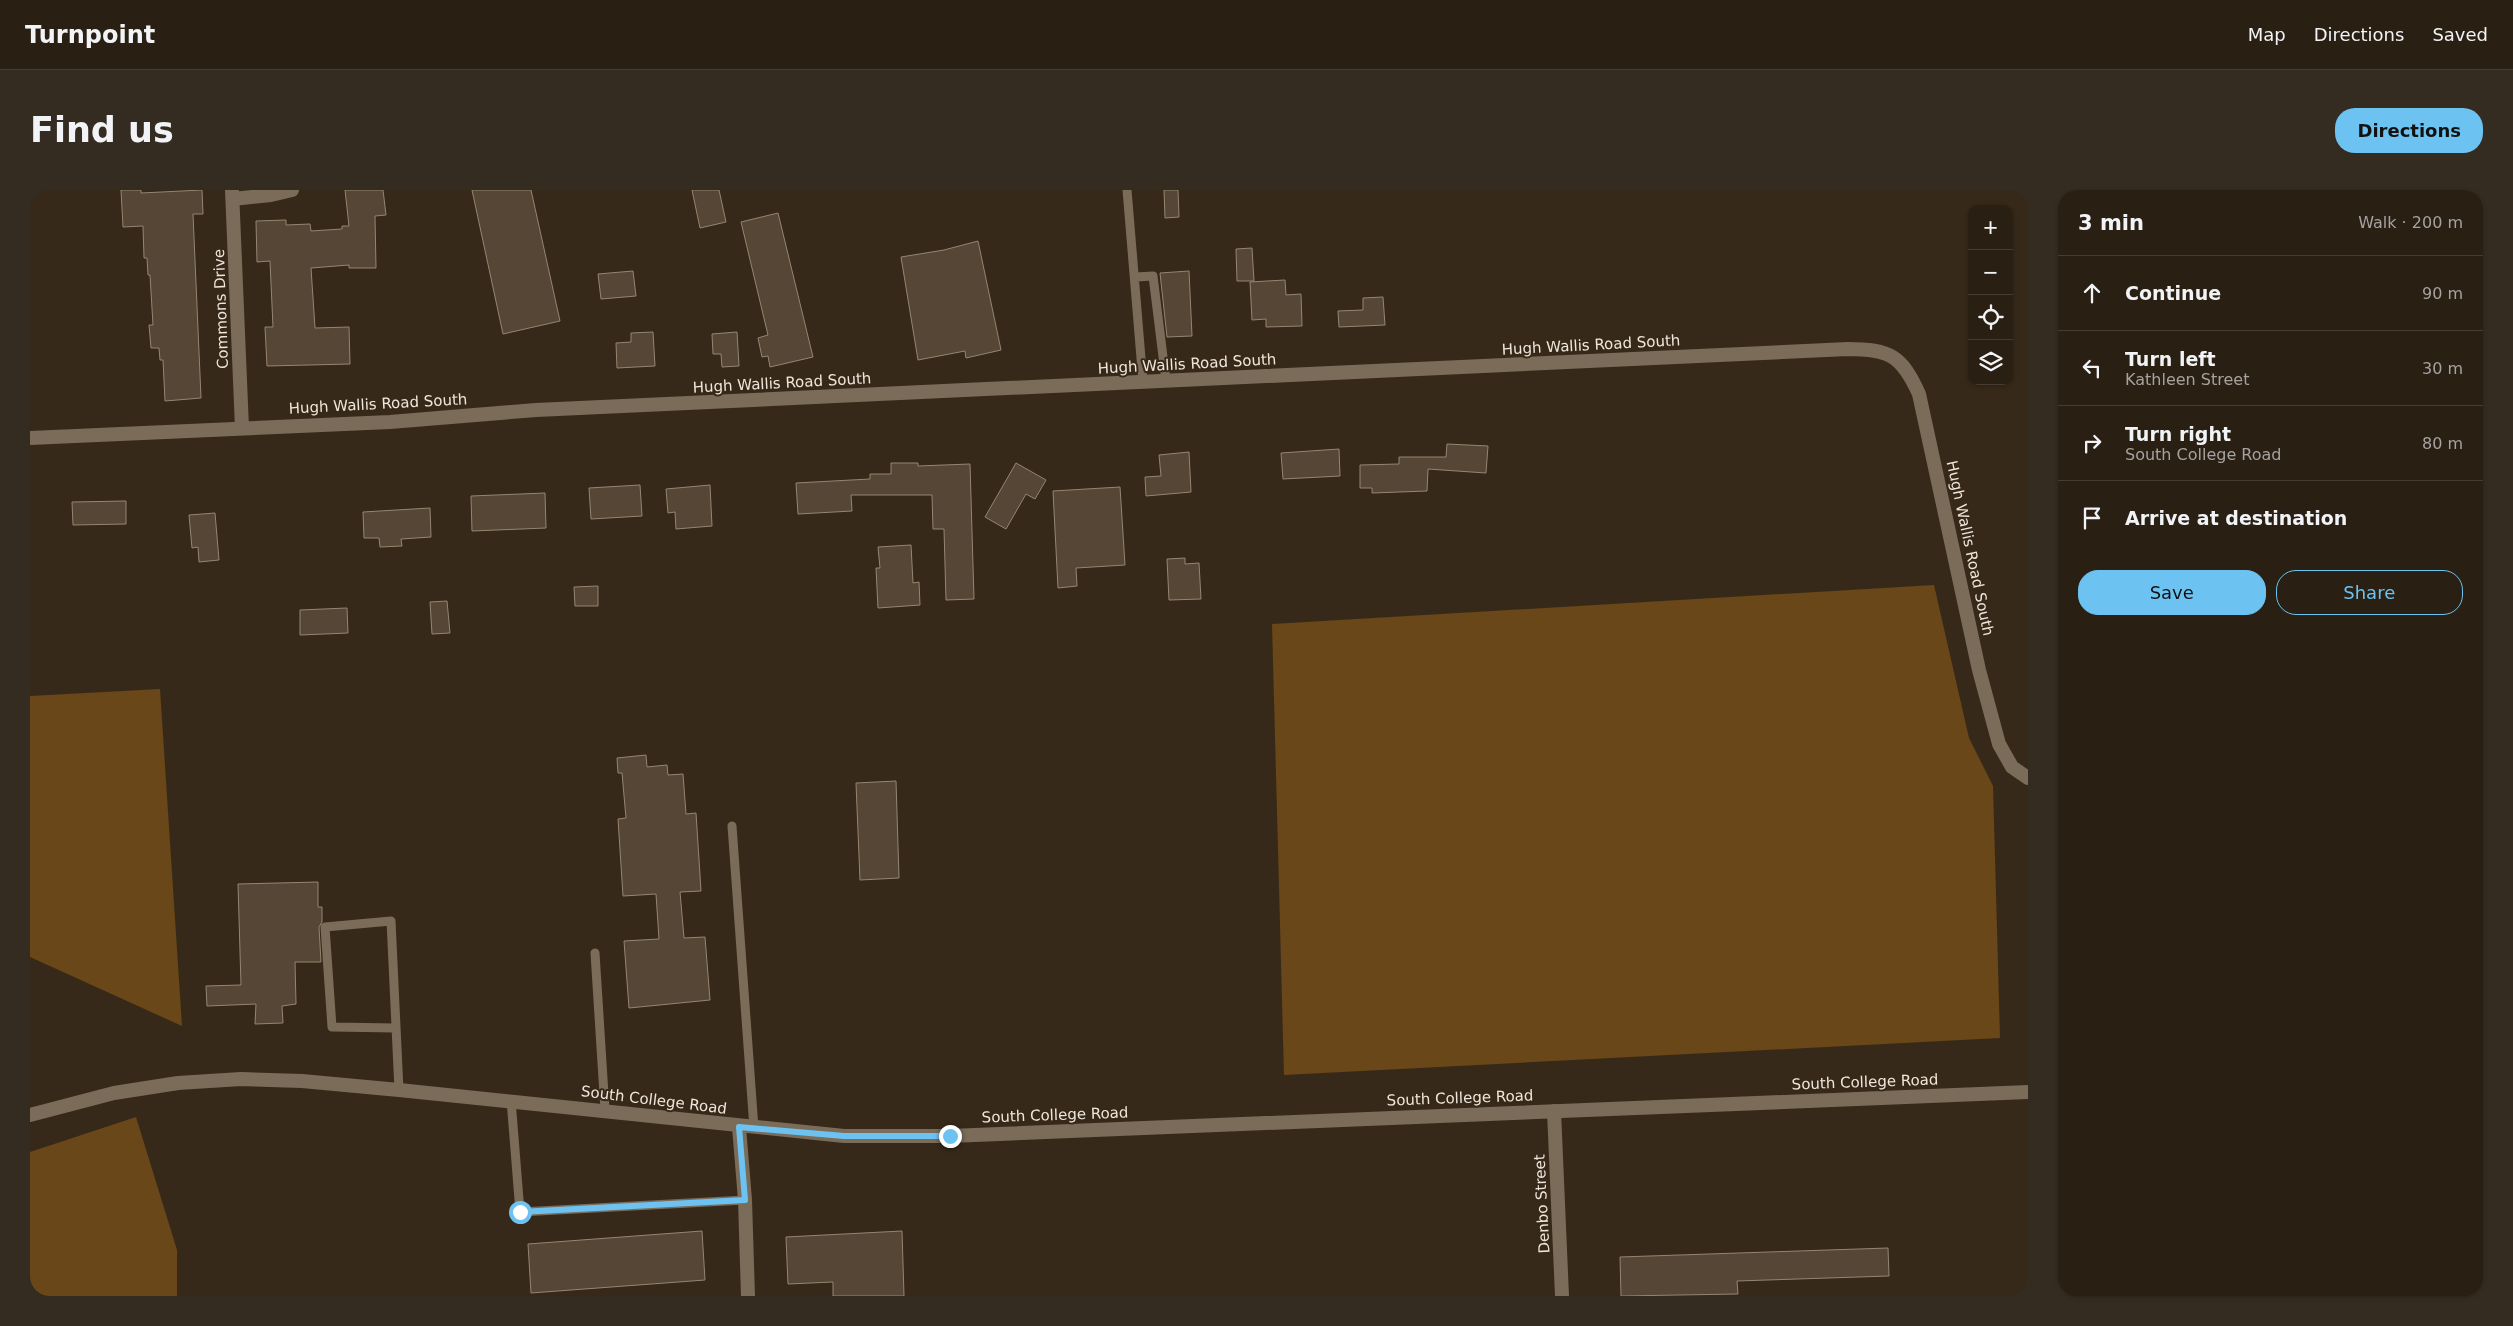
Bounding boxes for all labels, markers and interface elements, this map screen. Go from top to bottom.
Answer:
text: Turnpoint [25,21,155,49]
text: Map [2248,24,2286,45]
text: Directions [2314,24,2404,45]
text: Saved [2432,24,2488,45]
button: Directions [2335,108,2483,153]
text: Find us [30,110,174,150]
map controls [1968,205,2013,385]
button: + [1968,205,2013,250]
text: 3 min [2078,211,2144,235]
text: Walk · 200 m [2358,213,2463,232]
street label: Commons Drive [210,249,232,369]
button: − [1968,250,2013,295]
icon: ahead [2078,279,2106,307]
text: Continue [2125,282,2221,304]
text: 90 m [2422,284,2463,303]
button: locate [1968,295,2013,340]
street label: Hugh Wallis Road South [1501,331,1681,359]
button: layers [1968,340,2013,385]
text: Turn left [2125,348,2216,370]
street label: Hugh Wallis Road South [1097,350,1277,378]
icon: left [2078,354,2106,382]
text: 30 m [2422,359,2463,378]
street label: Hugh Wallis Road South [692,369,872,397]
text: Kathleen Street [2125,370,2249,389]
street label: Hugh Wallis Road South [288,390,468,418]
text: Turn right [2125,423,2231,445]
icon: right [2078,429,2106,457]
text: 80 m [2422,434,2463,453]
text: South College Road [2125,445,2282,464]
street label: Hugh Wallis Road South [1943,459,1997,637]
icon: arrive [2078,504,2106,532]
text: Arrive at destination [2125,507,2347,529]
button: Save [2078,570,2266,615]
button: Share [2276,570,2463,615]
street label: South College Road [1791,1070,1939,1094]
street label: South College Road [580,1082,728,1118]
street label: South College Road [1386,1086,1534,1110]
street label: South College Road [981,1103,1129,1127]
route end [939,1125,962,1148]
street label: Denbo Street [1530,1154,1554,1254]
route start [509,1201,532,1224]

